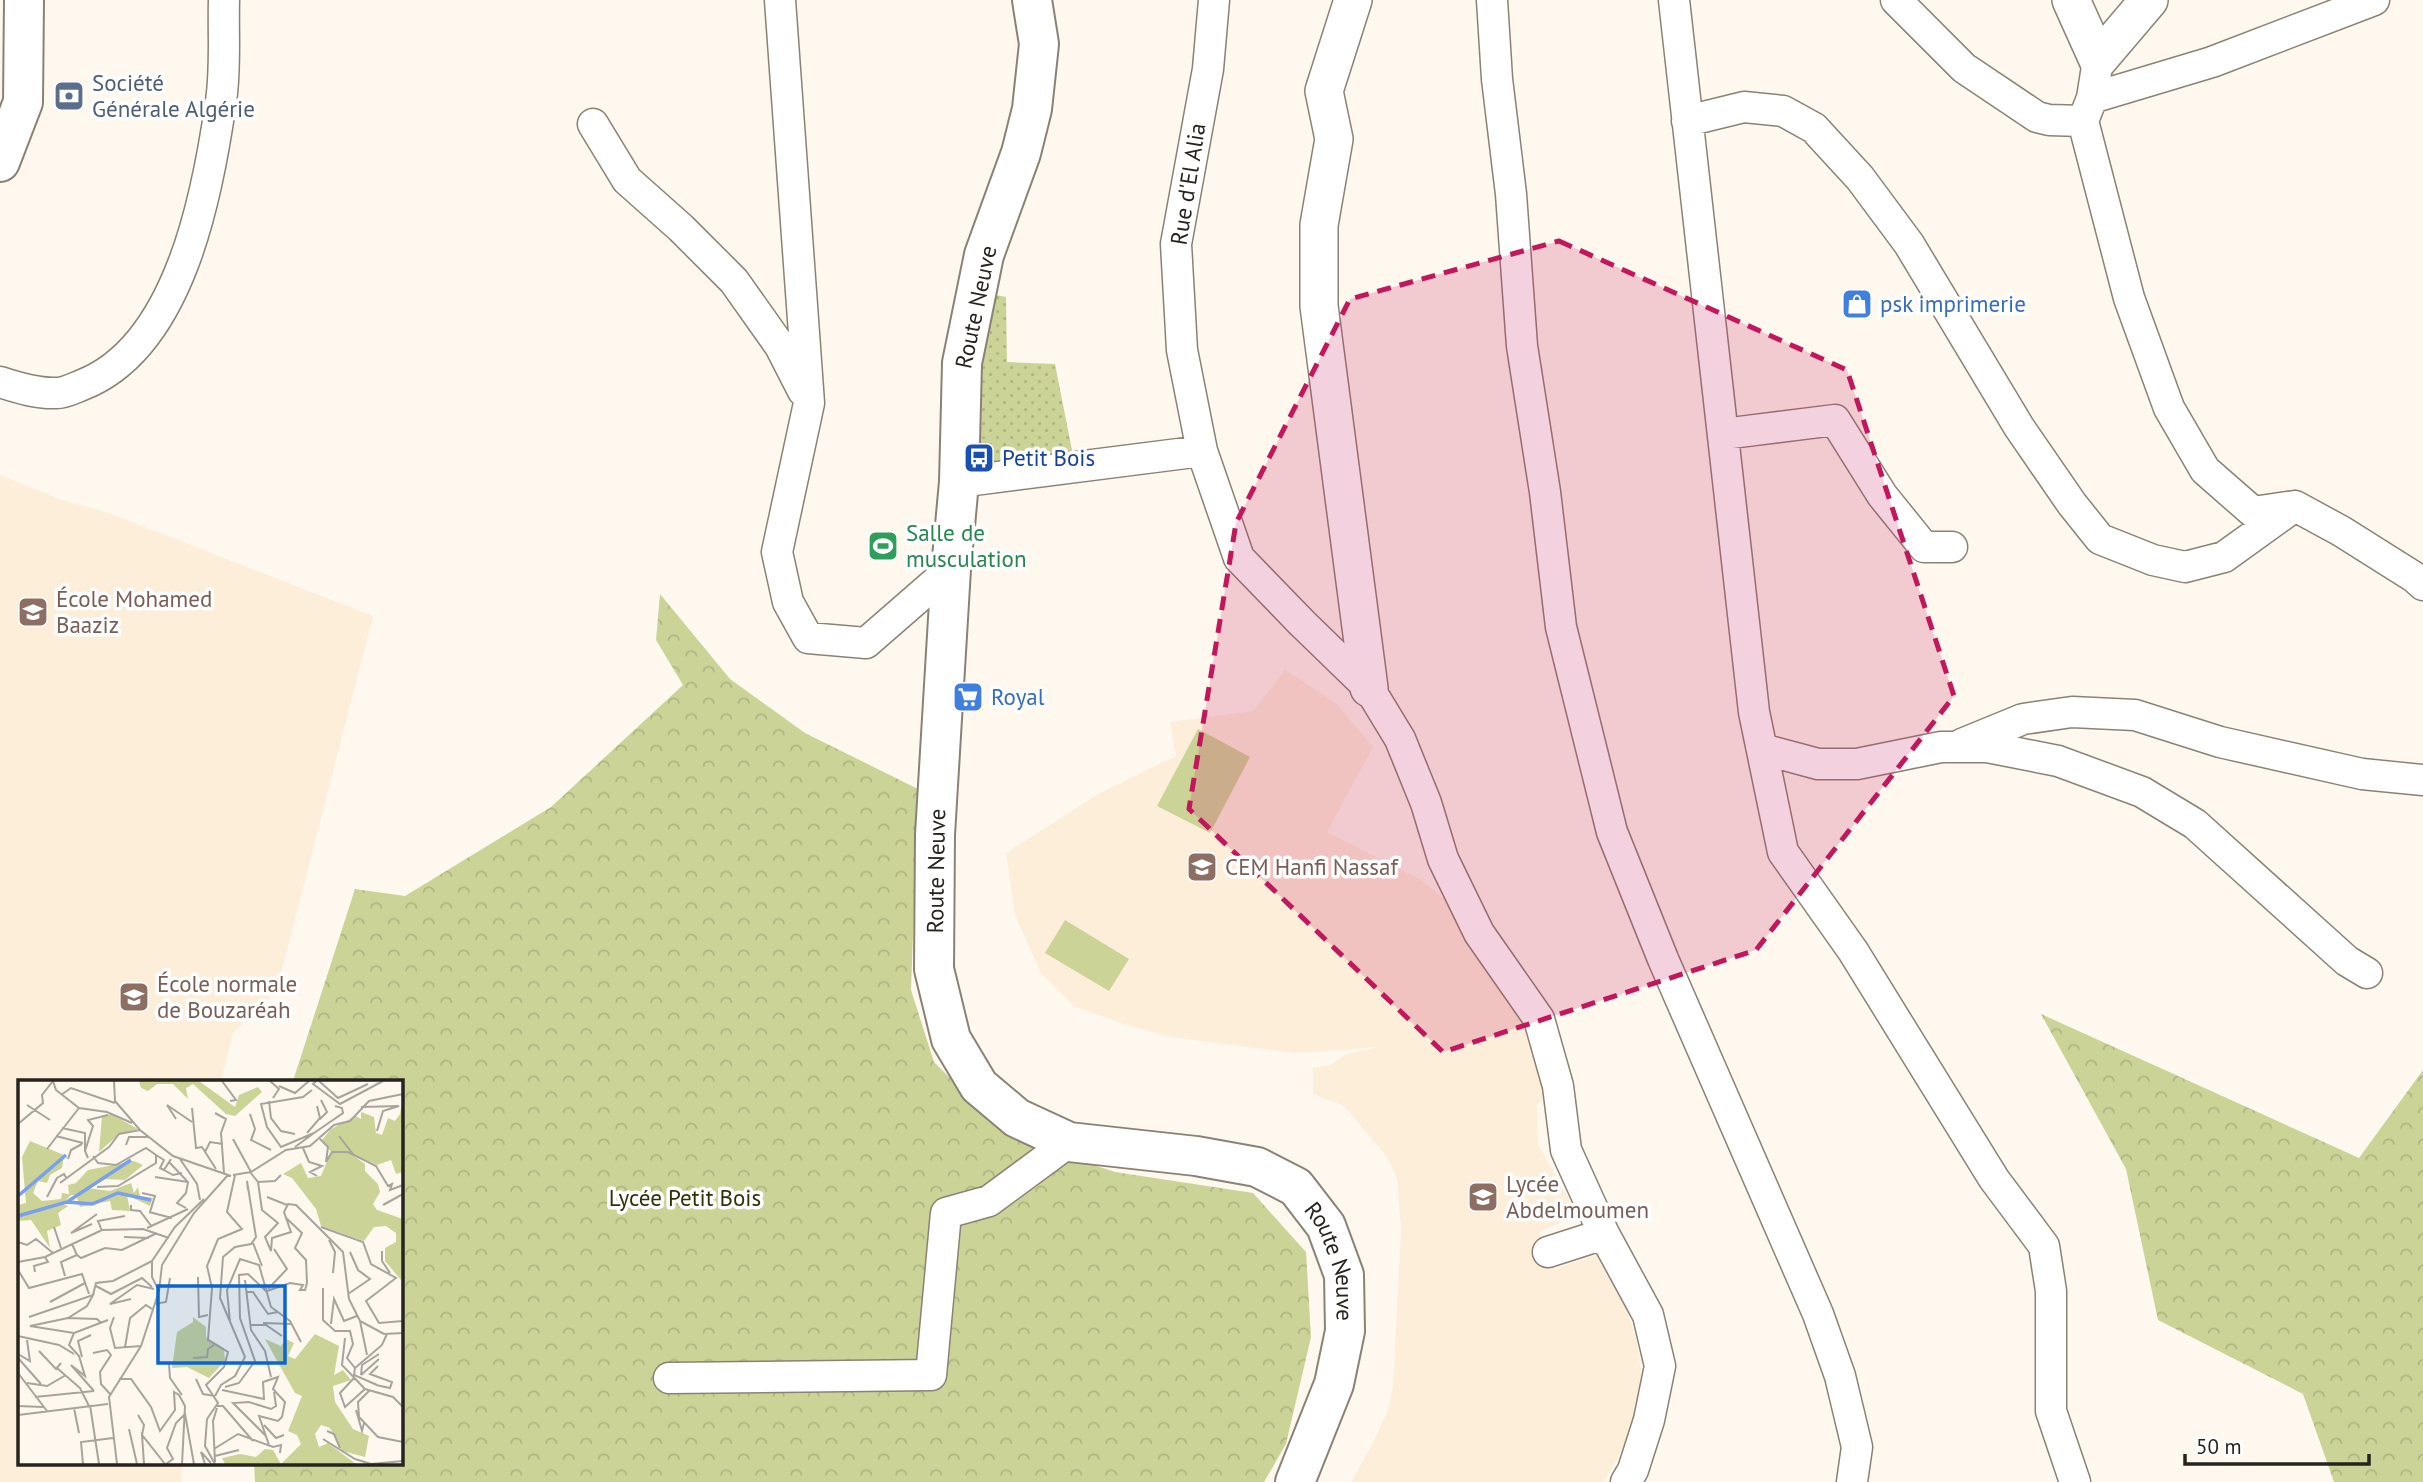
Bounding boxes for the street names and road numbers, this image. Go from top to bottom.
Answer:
street label: Rue d'El Alia [1164,121,1211,247]
street label: Route Neuve [948,243,1003,371]
street label: Route Neuve [920,808,951,934]
street label: Route Neuve [1299,1196,1360,1321]

